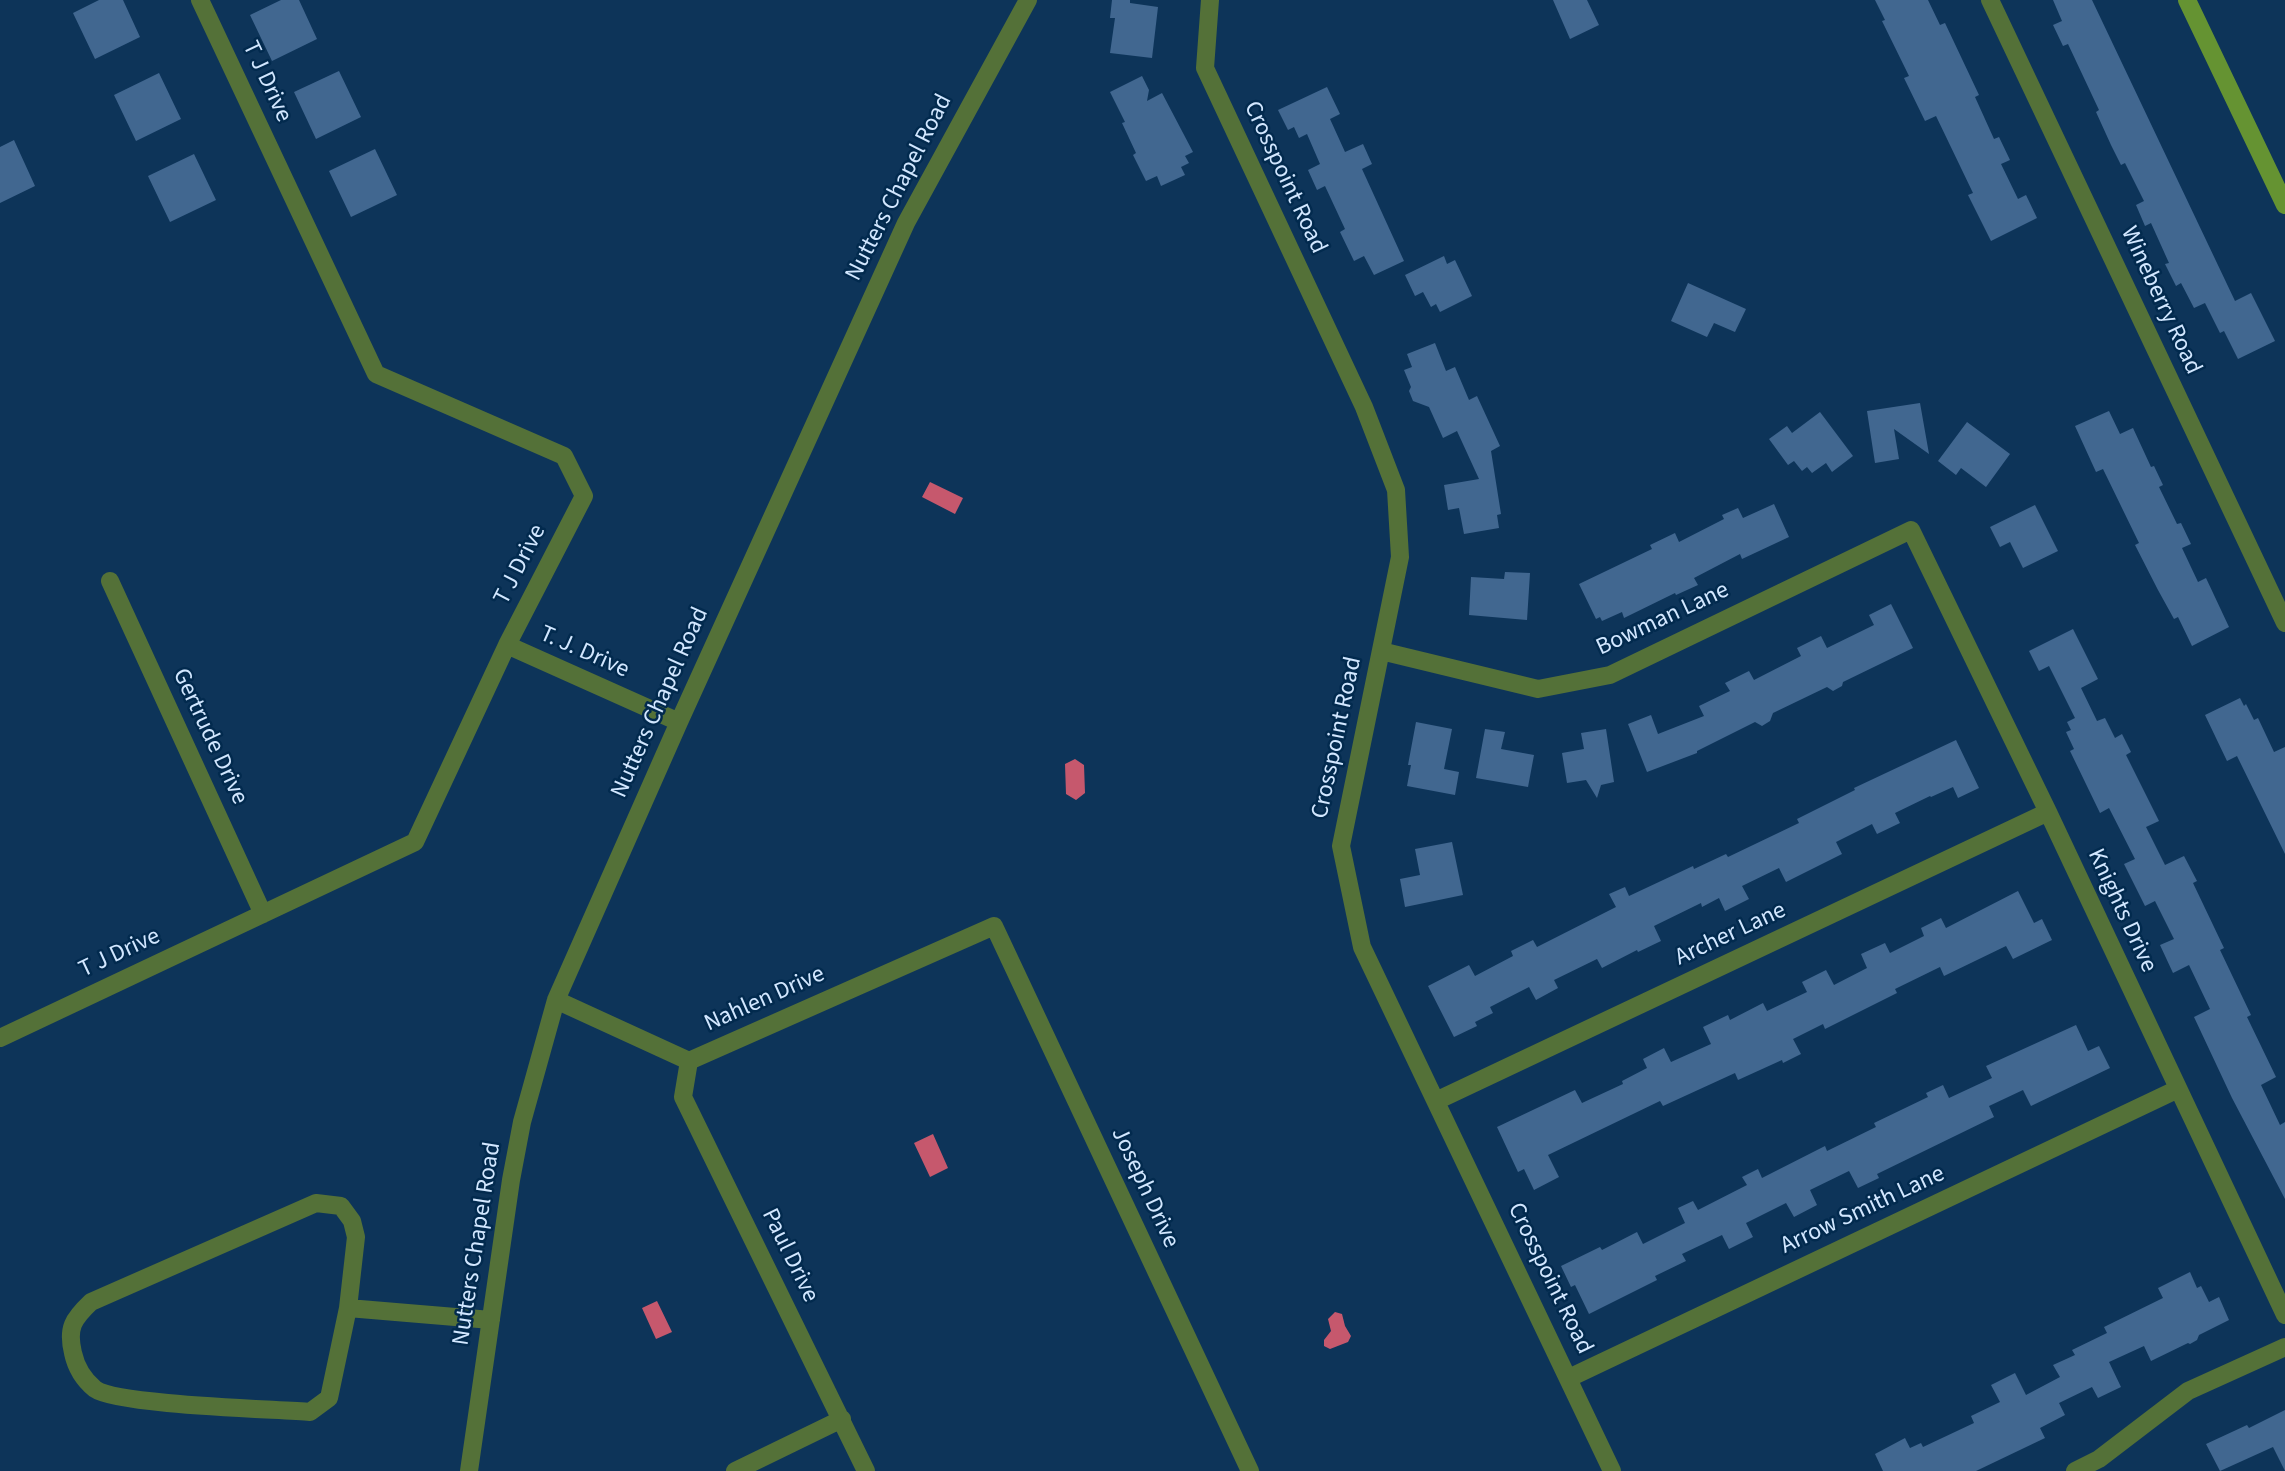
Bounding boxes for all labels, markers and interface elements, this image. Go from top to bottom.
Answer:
street label: T J Drive [235,37,297,127]
street label: Nutters Chapel Road [841,90,959,286]
street label: Crosspoint Road [1236,97,1332,259]
street label: Wineberry Road [2113,223,2207,379]
street label: T J Drive [489,520,553,610]
street label: Bowman Lane [1592,577,1734,663]
street label: Nutters Chapel Road [606,603,716,803]
street label: T. J. Drive [535,621,633,685]
street label: Crosspoint Road [1307,654,1369,822]
street label: Gertrude Drive [165,664,253,810]
street label: Knights Drive [2080,845,2162,977]
street label: Archer Lane [1671,897,1791,973]
street label: T J Drive [75,923,165,985]
street label: Nahlen Drive [700,961,830,1039]
street label: Joseph Drive [1104,1123,1184,1253]
street label: Nutters Chapel Road [448,1140,508,1348]
street label: Arrow Smith Lane [1776,1160,1950,1262]
street label: Crosspoint Road [1500,1199,1598,1359]
street label: Paul Drive [754,1204,824,1308]

